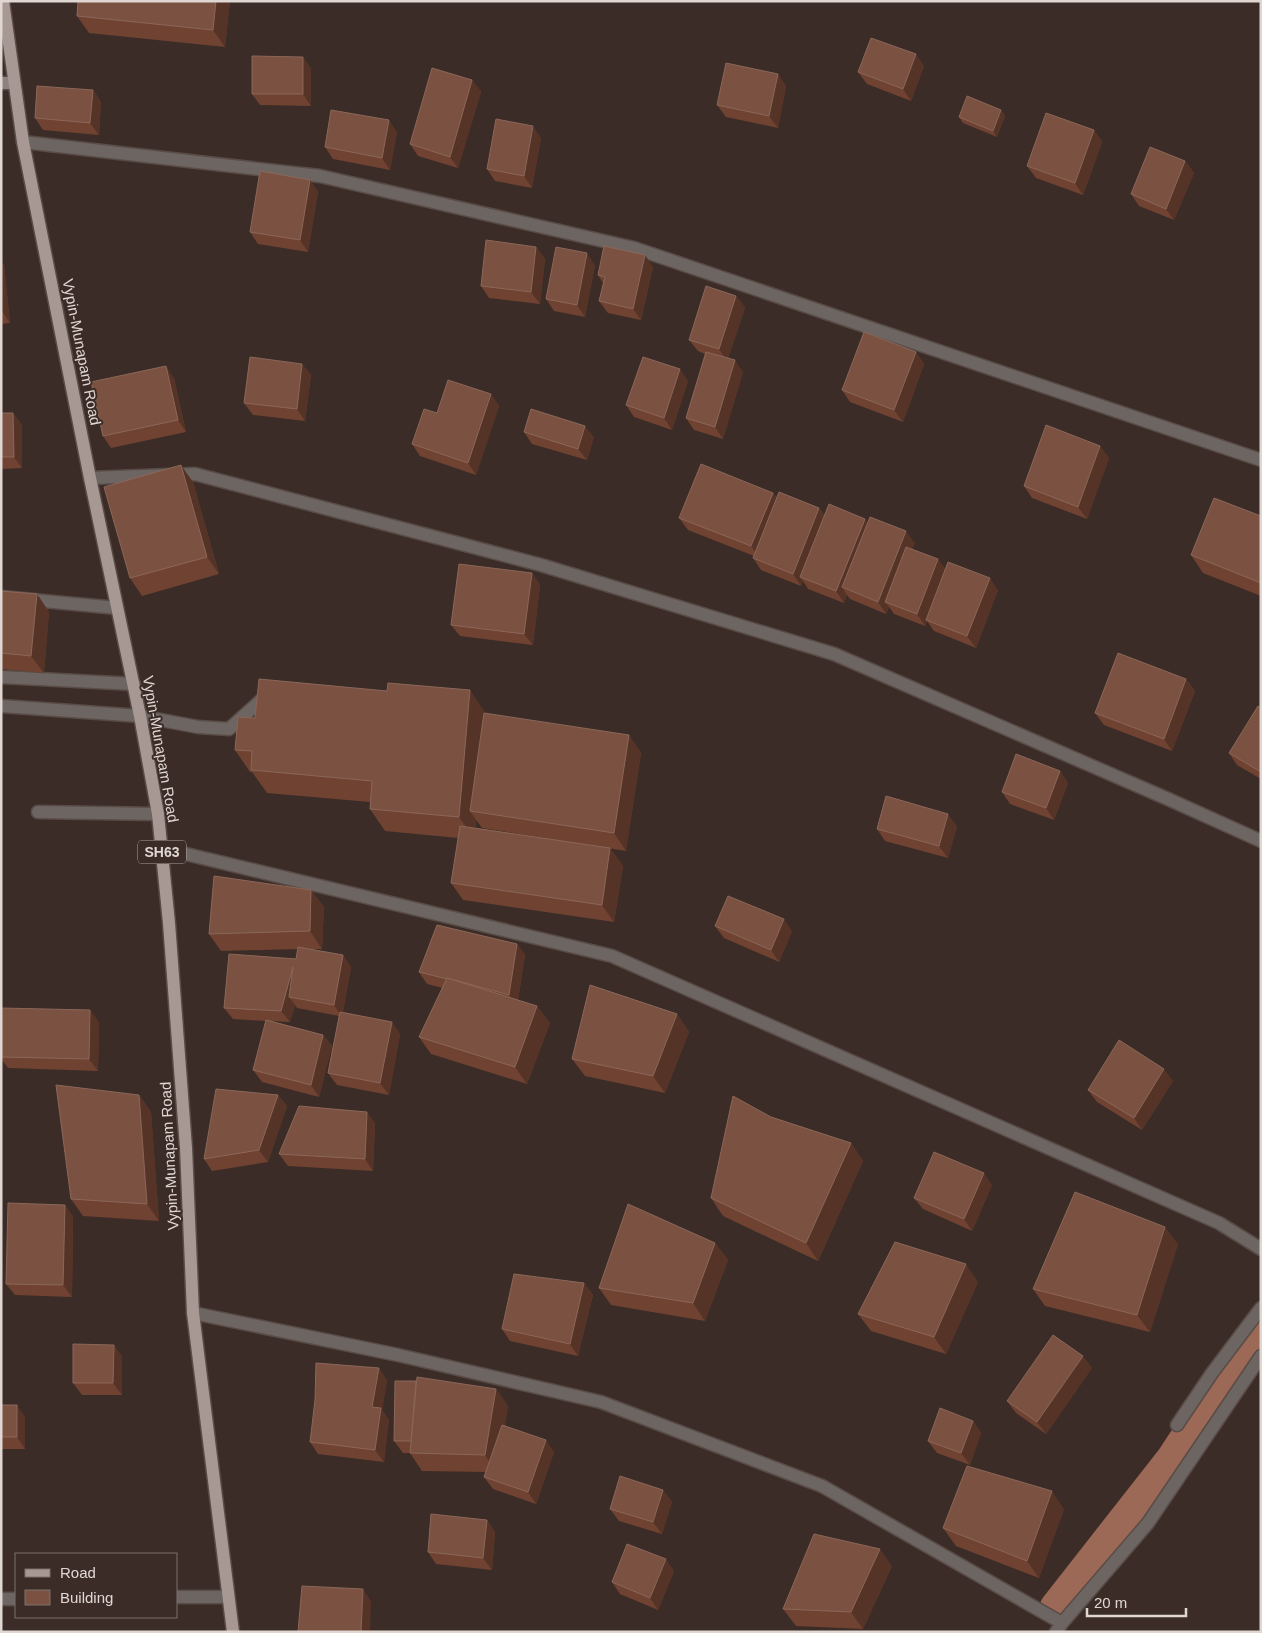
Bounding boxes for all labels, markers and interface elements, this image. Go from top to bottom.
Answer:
street label: Vypin-Munapam Road [59,277,105,427]
street label: Vypin-Munapam Road [140,674,182,824]
road number: SH63 [138,840,186,864]
street label: Vypin-Munapam Road [157,1081,181,1231]
legend [15,1553,178,1618]
text: Road [60,1564,96,1581]
scale bar [1087,1586,1186,1618]
text: Building [60,1589,113,1606]
text: 20 m [1094,1594,1127,1611]

